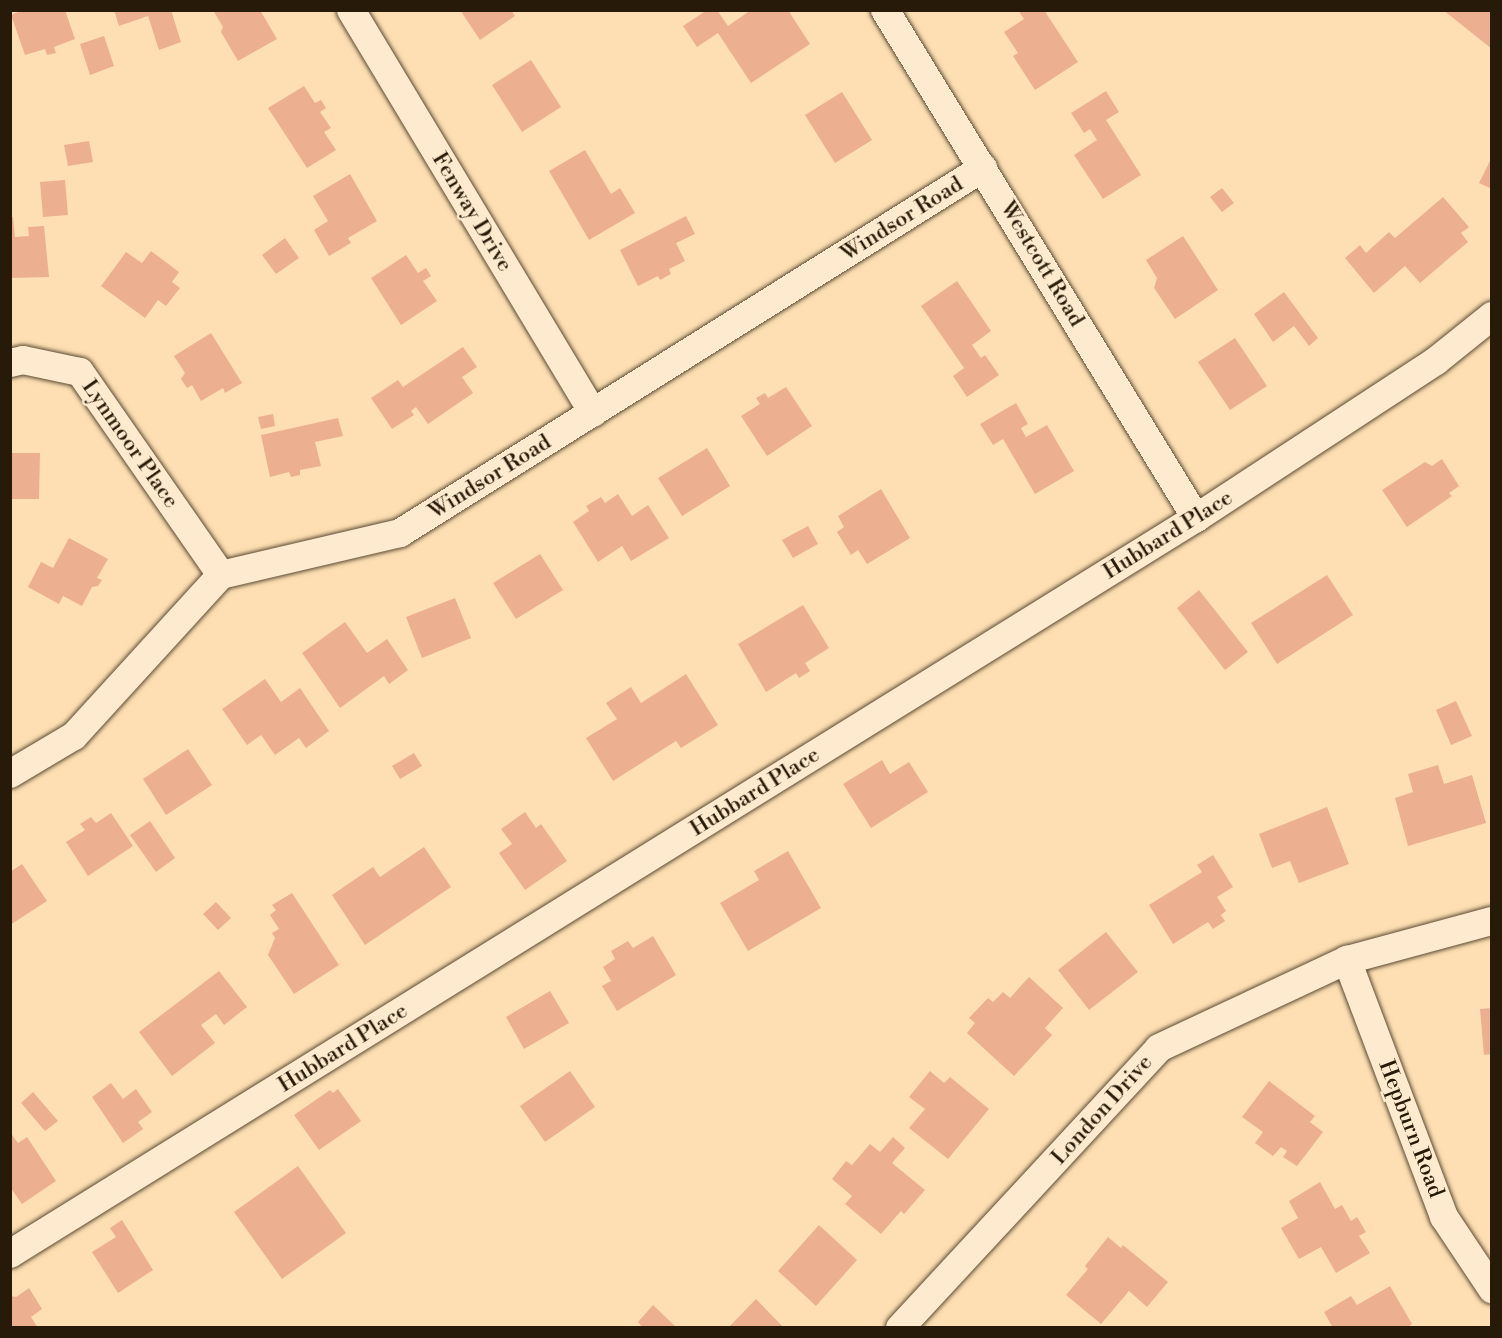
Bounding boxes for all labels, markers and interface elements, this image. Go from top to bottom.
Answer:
street label: Fenway Drive [426,147,518,277]
street label: Windsor Road [836,171,968,267]
street label: Westcott Road [994,197,1090,331]
street label: Lynmoor Place [76,375,184,513]
street label: Windsor Road [424,429,556,525]
street label: Hubbard Place [1098,485,1238,585]
street label: Hubbard Place [685,742,825,842]
street label: Hubbard Place [273,998,413,1098]
street label: London Drive [1046,1050,1158,1170]
street label: Hepburn Road [1373,1057,1449,1201]

